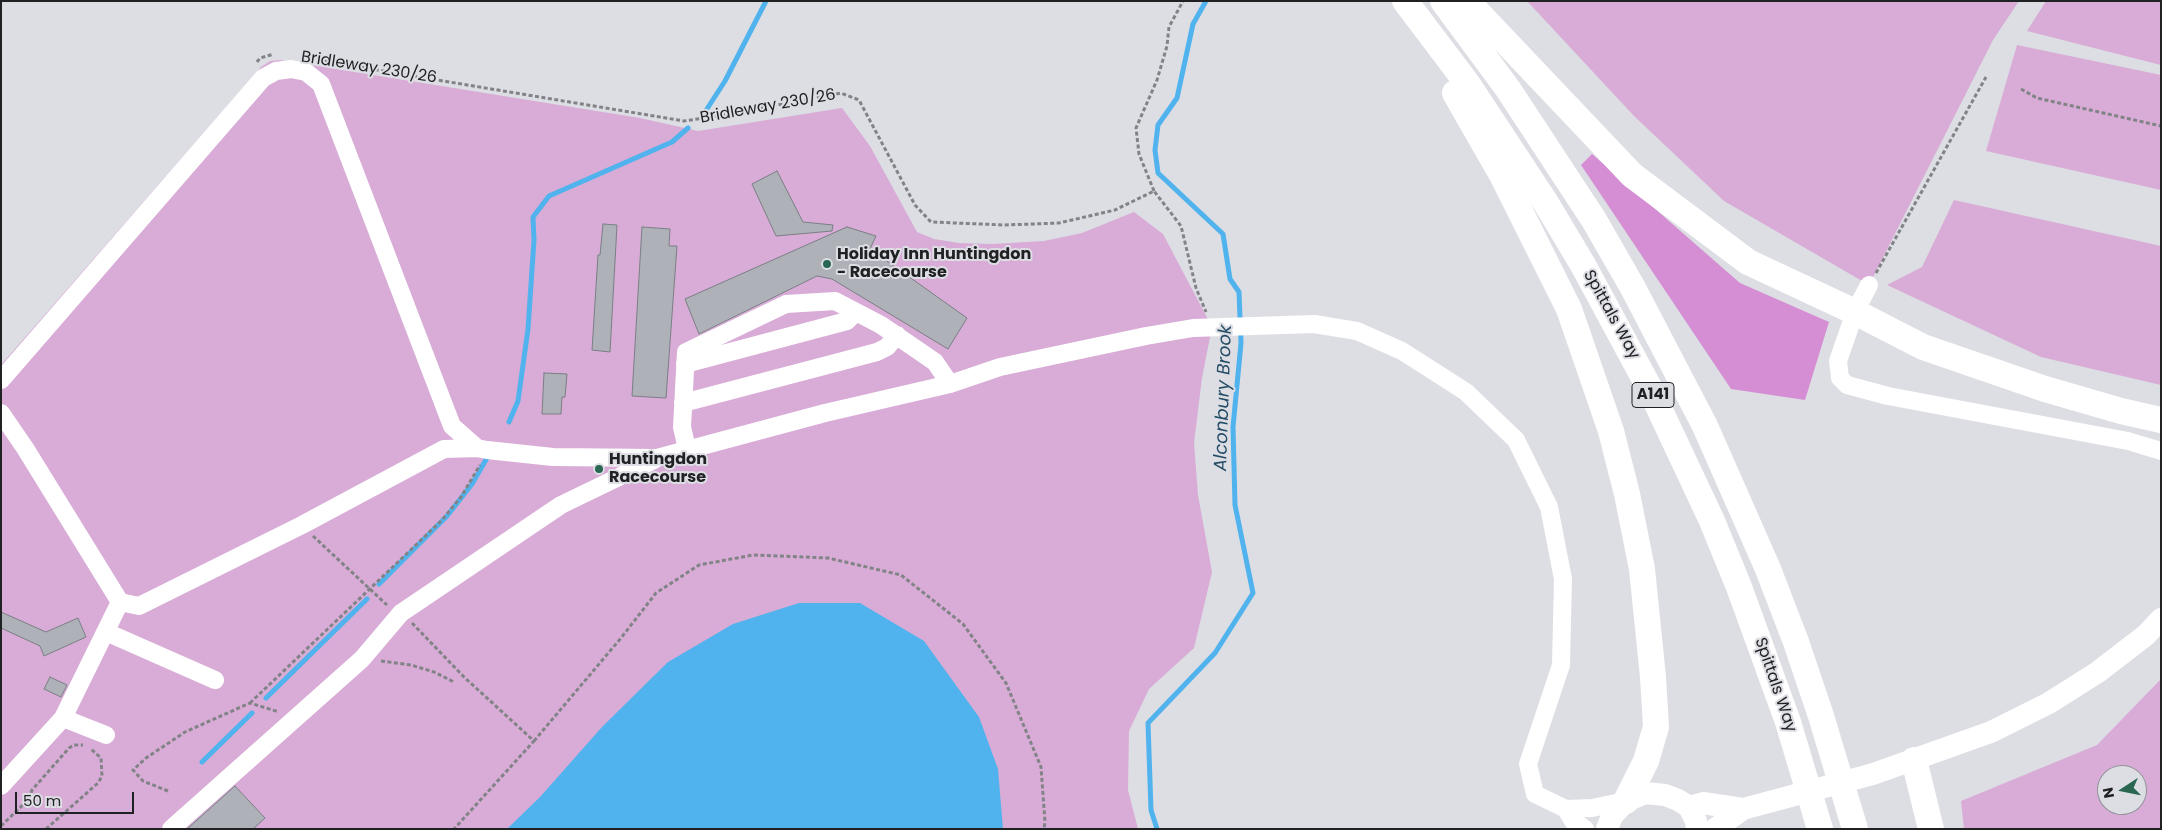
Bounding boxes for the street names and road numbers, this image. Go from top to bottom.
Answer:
street label: Bridleway 230/26 [300,48,438,88]
street label: Bridleway 230/26 [699,86,837,128]
street label: Spittals Way [1579,267,1643,363]
road number: A141 [1632,382,1674,408]
street label: Spittals Way [1750,635,1800,735]

